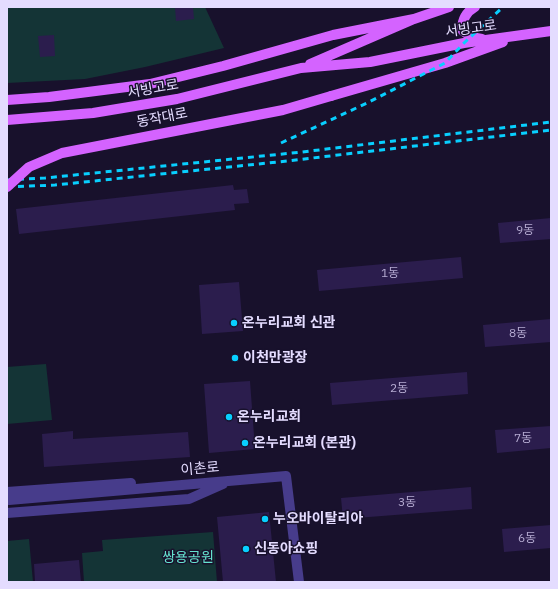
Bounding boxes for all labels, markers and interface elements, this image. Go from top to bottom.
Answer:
street label: 서빙고로 [444,17,498,41]
street label: 서빙고로 [126,76,180,102]
street label: 동작대로 [135,105,189,131]
house number: 9동 [516,224,534,238]
house number: 1동 [381,267,399,281]
place label: 온누리교회 신관 [242,315,335,331]
marker: 온누리교회 신관 [229,318,239,328]
house number: 8동 [509,327,527,341]
place label: 이천만광장 [243,350,307,366]
marker: 이천만광장 [230,353,240,363]
house number: 2동 [390,382,408,396]
place label: 온누리교회 [237,409,301,425]
marker: 온누리교회 [224,412,234,422]
house number: 7동 [514,432,532,446]
place label: 온누리교회 (본관) [253,435,356,451]
marker: 온누리교회 (본관) [240,438,250,448]
street label: 이촌로 [180,459,220,479]
house number: 3동 [398,496,416,510]
place label: 누오바이탈리아 [273,511,363,527]
marker: 누오바이탈리아 [260,514,270,524]
house number: 6동 [518,532,536,546]
place label: 신동아쇼핑 [254,541,318,557]
marker: 신동아쇼핑 [241,544,251,554]
park label: 쌍용공원 [162,550,214,566]

